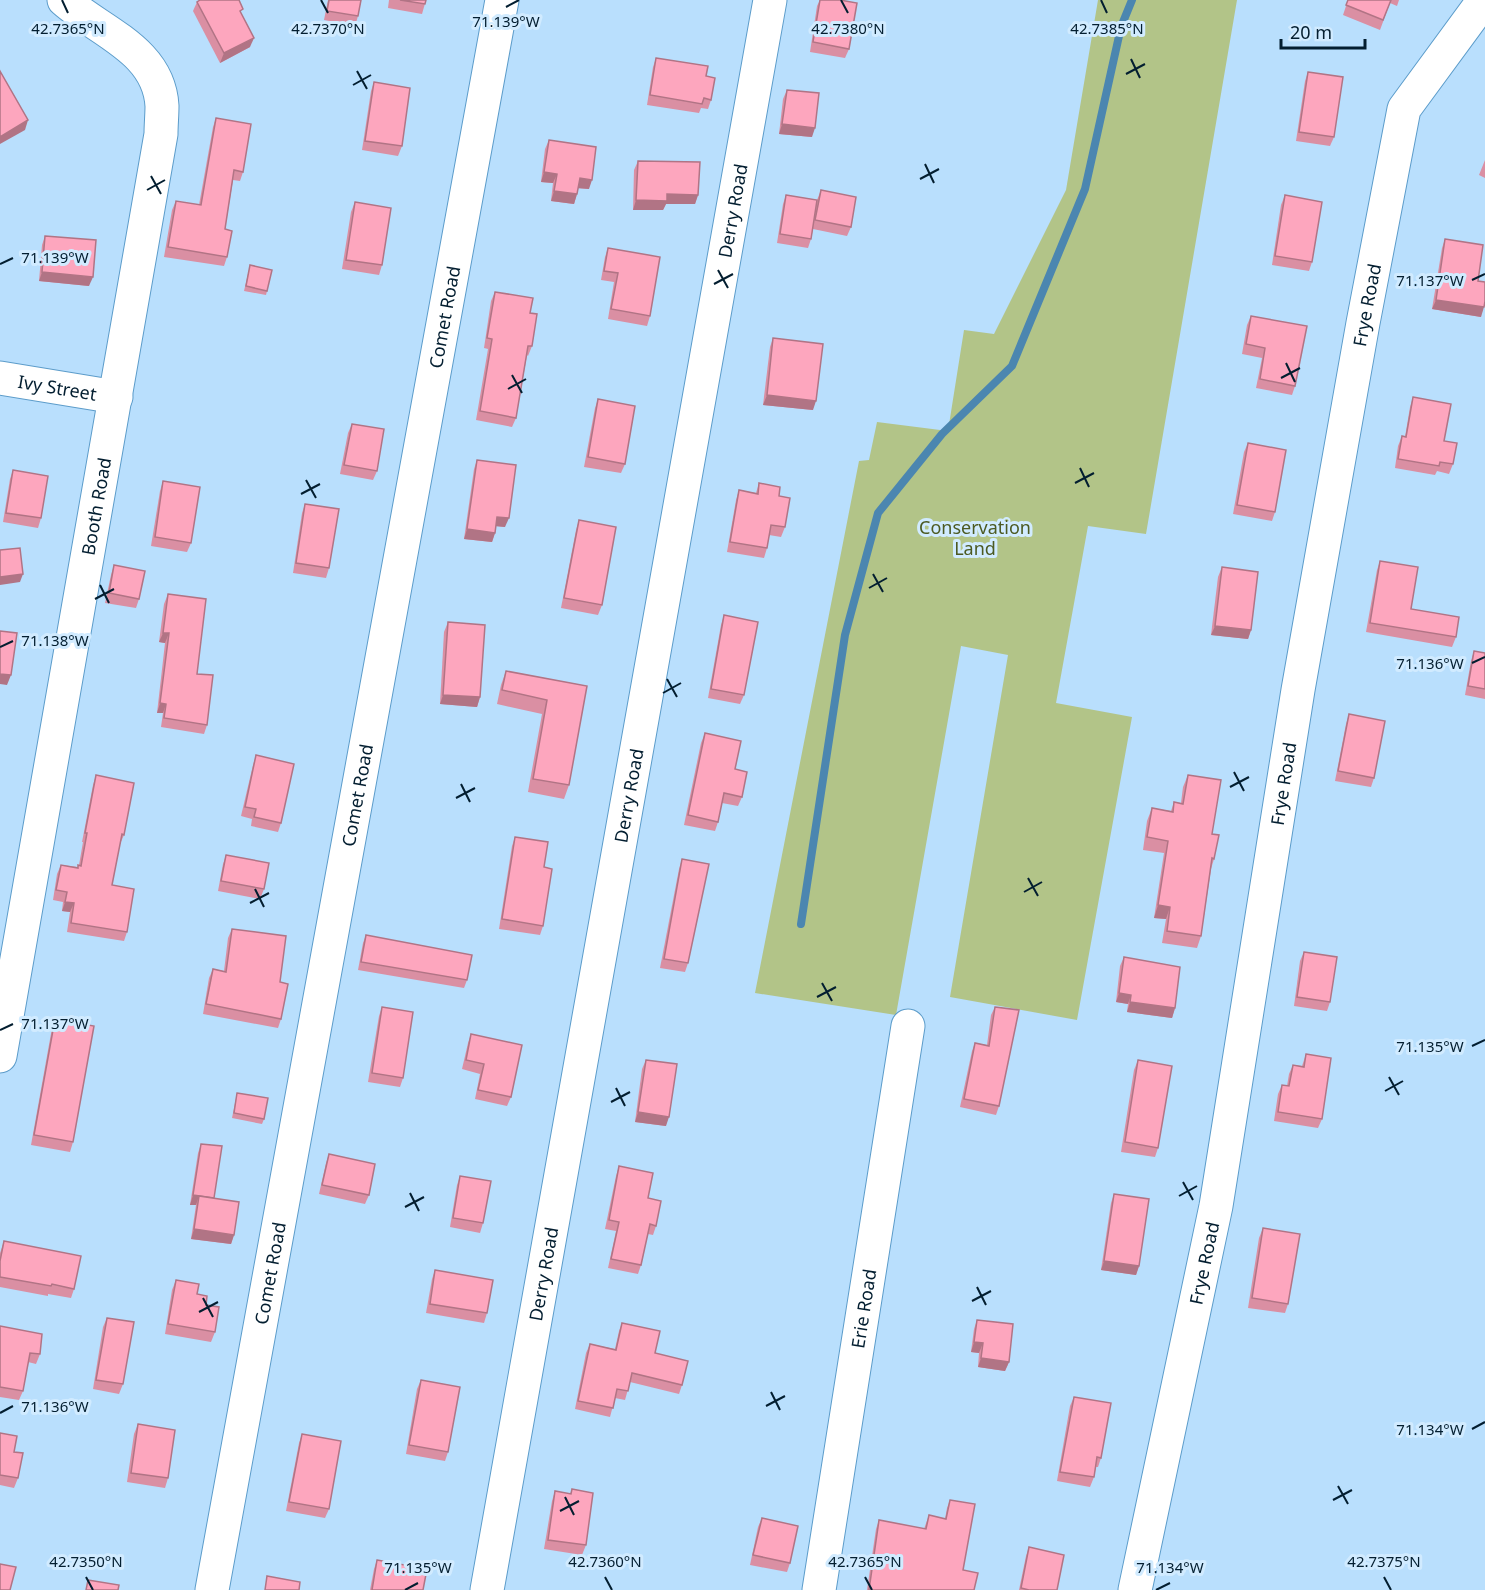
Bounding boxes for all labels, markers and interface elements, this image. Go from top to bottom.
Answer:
text: 71.139°W [472,11,540,31]
scale bar [1281,12,1365,50]
text: 42.7365°N [31,18,105,38]
text: 42.7370°N [291,18,365,38]
text: 42.7380°N [811,18,885,38]
text: 42.7385°N [1070,18,1144,38]
text: 20 m [1290,20,1332,44]
street label: Derry Road [712,162,753,260]
text: 71.139°W [21,247,89,267]
street label: Frye Road [1347,261,1386,348]
street label: Comet Road [423,264,465,370]
text: 71.137°W [1396,270,1464,290]
street label: Ivy Street [16,369,99,406]
street label: Booth Road [76,455,116,557]
park label: Conservation Land [919,515,1031,560]
text: 71.138°W [21,630,89,650]
text: 71.136°W [1396,653,1464,673]
street label: Frye Road [1265,740,1302,827]
street label: Comet Road [336,742,378,848]
street label: Derry Road [608,746,649,845]
text: 71.137°W [21,1013,89,1033]
text: 71.135°W [1396,1036,1464,1056]
street label: Comet Road [249,1220,291,1326]
street label: Frye Road [1184,1220,1224,1307]
street label: Derry Road [523,1225,563,1323]
street label: Erie Road [845,1267,882,1350]
text: 71.136°W [21,1396,89,1416]
text: 71.134°W [1396,1419,1464,1439]
text: 42.7350°N [49,1551,123,1571]
text: 42.7360°N [568,1551,642,1571]
text: 42.7365°N [828,1551,902,1571]
text: 42.7375°N [1347,1551,1421,1571]
text: 71.135°W [384,1557,452,1577]
text: 71.134°W [1136,1557,1204,1577]

